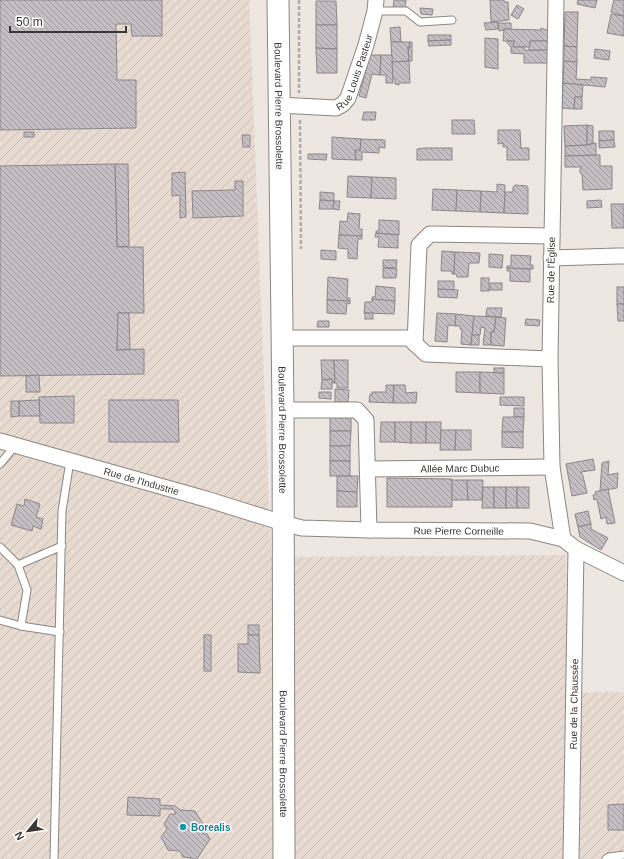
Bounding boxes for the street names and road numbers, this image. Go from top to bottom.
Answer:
street label: Rue Louis Pasteur [334,32,374,112]
street label: Boulevard Pierre Brossolette [273,42,286,170]
street label: Rue de l'Église [544,236,557,303]
street label: Boulevard Pierre Brossolette [277,366,289,494]
street label: Allée Marc Dubuc [420,462,500,474]
street label: Rue de l'Industrie [103,465,181,497]
street label: Rue Pierre Corneille [414,525,504,536]
street label: Rue de la Chaussée [567,658,580,749]
street label: Boulevard Pierre Brossolette [278,690,289,818]

